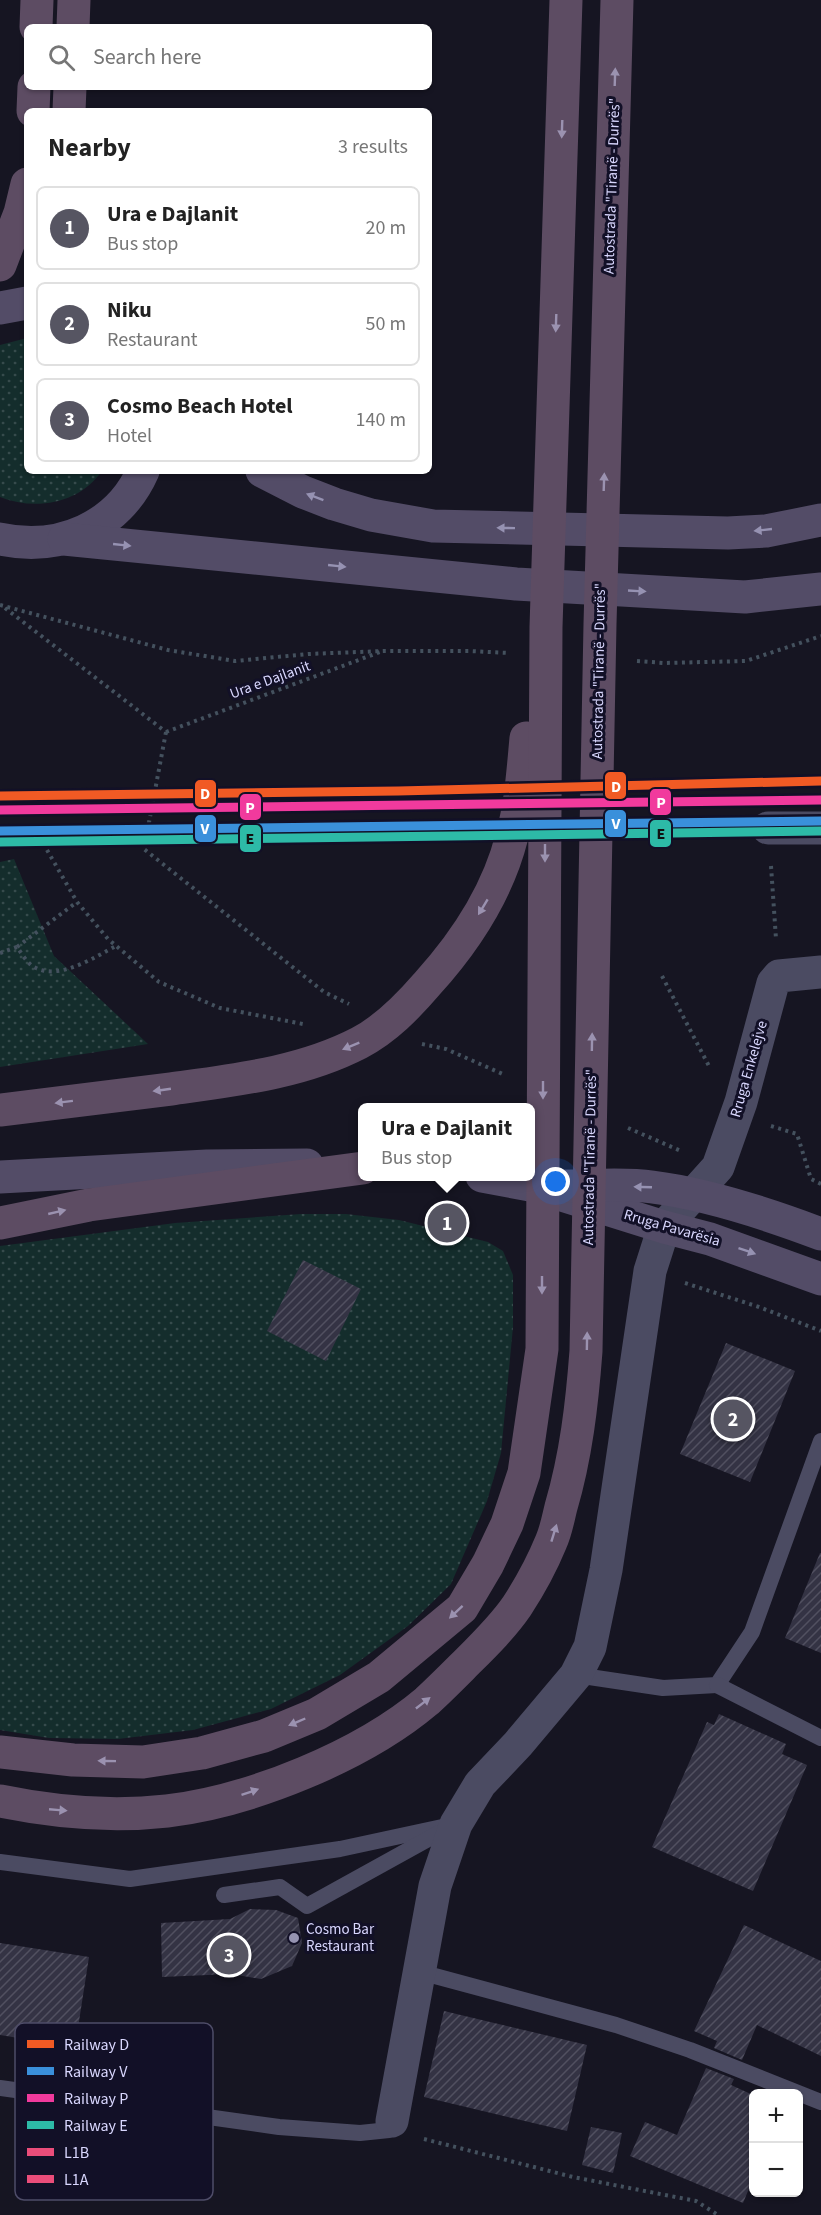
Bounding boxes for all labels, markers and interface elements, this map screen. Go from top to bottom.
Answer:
search box [24,24,432,90]
icon: search [45,41,78,74]
text: Search here [93,41,201,73]
one-way arrow [610,67,619,86]
street label: Autostrada "Tiranë - Durrës" [598,98,626,274]
one-way arrow [557,119,567,138]
text: Nearby [48,129,131,166]
text: 3 results [338,133,408,161]
text: Ura e Dajlanit [107,198,238,230]
text: 1 [64,214,75,242]
text: 20 m [366,214,406,242]
text: Bus stop [107,230,178,258]
text: Niku [107,294,152,326]
text: 2 [64,310,75,338]
text: 50 m [366,310,406,338]
one-way arrow [551,314,560,333]
text: Restaurant [107,326,198,354]
text: Cosmo Beach Hotel [107,390,293,422]
text: 3 [64,406,75,434]
text: 140 m [356,406,406,434]
text: Hotel [107,422,152,450]
one-way arrow [599,472,608,491]
one-way arrow [305,491,323,501]
one-way arrow [496,523,515,532]
one-way arrow [754,526,773,535]
one-way arrow [112,540,131,550]
one-way arrow [327,561,346,571]
street label: Autostrada "Tiranë - Durrës" [587,583,611,759]
one-way arrow [628,586,647,596]
street label: Ura e Dajlanit [227,656,313,704]
line badge: D [604,771,627,800]
text: D [611,776,621,798]
line badge: D [194,779,217,808]
text: D [200,783,210,805]
line badge: P [649,788,672,816]
text: P [656,792,666,814]
line badge: P [239,793,262,821]
text: P [245,797,255,819]
line badge: V [604,809,627,838]
text: V [611,813,622,835]
line badge: V [194,814,217,843]
text: V [200,818,211,840]
line badge: E [649,819,672,848]
text: E [657,823,665,845]
line badge: E [239,824,262,853]
text: E [246,828,254,850]
one-way arrow [540,844,550,863]
one-way arrow [478,899,489,915]
street label: Rruga Enkelejve [725,1018,773,1120]
one-way arrow [587,1032,597,1051]
one-way arrow [341,1041,359,1051]
street label: Autostrada "Tiranë - Durrës" [578,1069,602,1245]
one-way arrow [538,1081,548,1100]
one-way arrow [152,1085,171,1094]
one-way arrow [54,1098,73,1107]
popup [358,1103,535,1181]
text: Ura e Dajlanit [381,1112,512,1144]
text: Bus stop [381,1144,452,1172]
your location [541,1167,570,1196]
one-way arrow [634,1182,653,1191]
pin: 1 [428,1200,466,1246]
street label: Rruga Pavarësia [621,1204,723,1252]
one-way arrow [48,1207,67,1217]
one-way arrow [738,1247,756,1256]
one-way arrow [537,1276,547,1295]
one-way arrow [582,1332,591,1351]
pin: 2 [714,1396,752,1442]
one-way arrow [550,1524,559,1542]
one-way arrow [448,1605,463,1619]
one-way arrow [415,1698,430,1710]
one-way arrow [287,1717,305,1727]
one-way arrow [98,1756,117,1766]
one-way arrow [241,1786,259,1796]
one-way arrow [48,1805,67,1814]
place label: Cosmo Bar Restaurant [306,1919,375,1957]
marker: Cosmo Bar Restaurant [287,1931,301,1945]
pin: 3 [210,1932,248,1978]
legend [15,2023,213,2200]
text: Railway D [64,2034,129,2056]
text: Railway V [64,2061,128,2083]
text: Railway P [64,2088,128,2110]
map controls [749,2089,803,2197]
button: + [749,2089,803,2143]
text: Railway E [64,2115,128,2137]
text: L1B [64,2142,89,2164]
button: − [749,2143,803,2197]
text: L1A [64,2169,89,2191]

